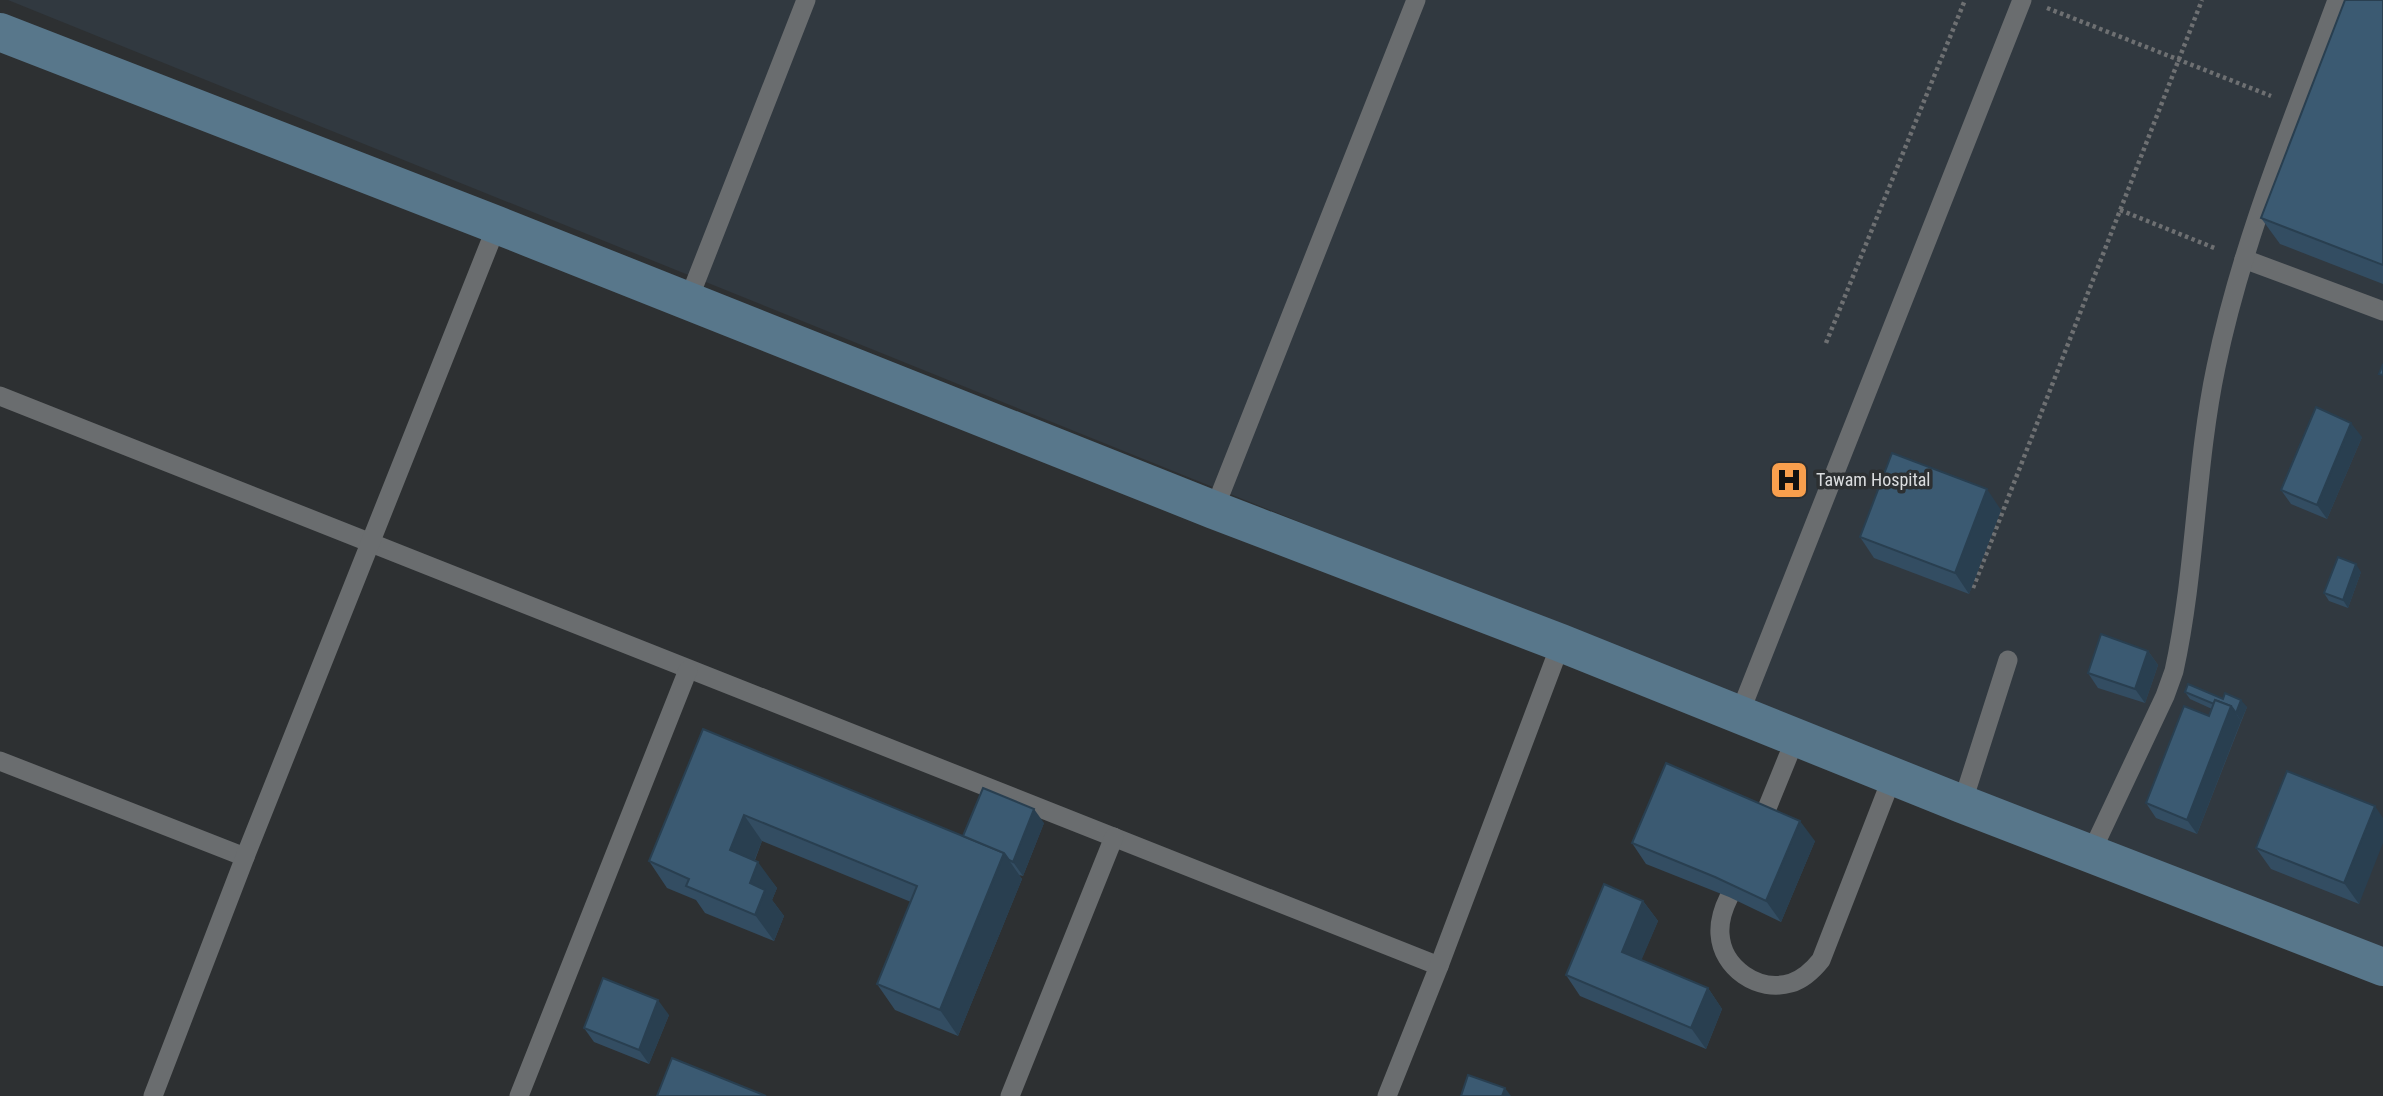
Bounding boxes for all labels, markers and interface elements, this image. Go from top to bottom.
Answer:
hospital icon: Tawam Hospital [1768,459,1810,501]
place label: Tawam Hospital [1816,469,1931,490]

